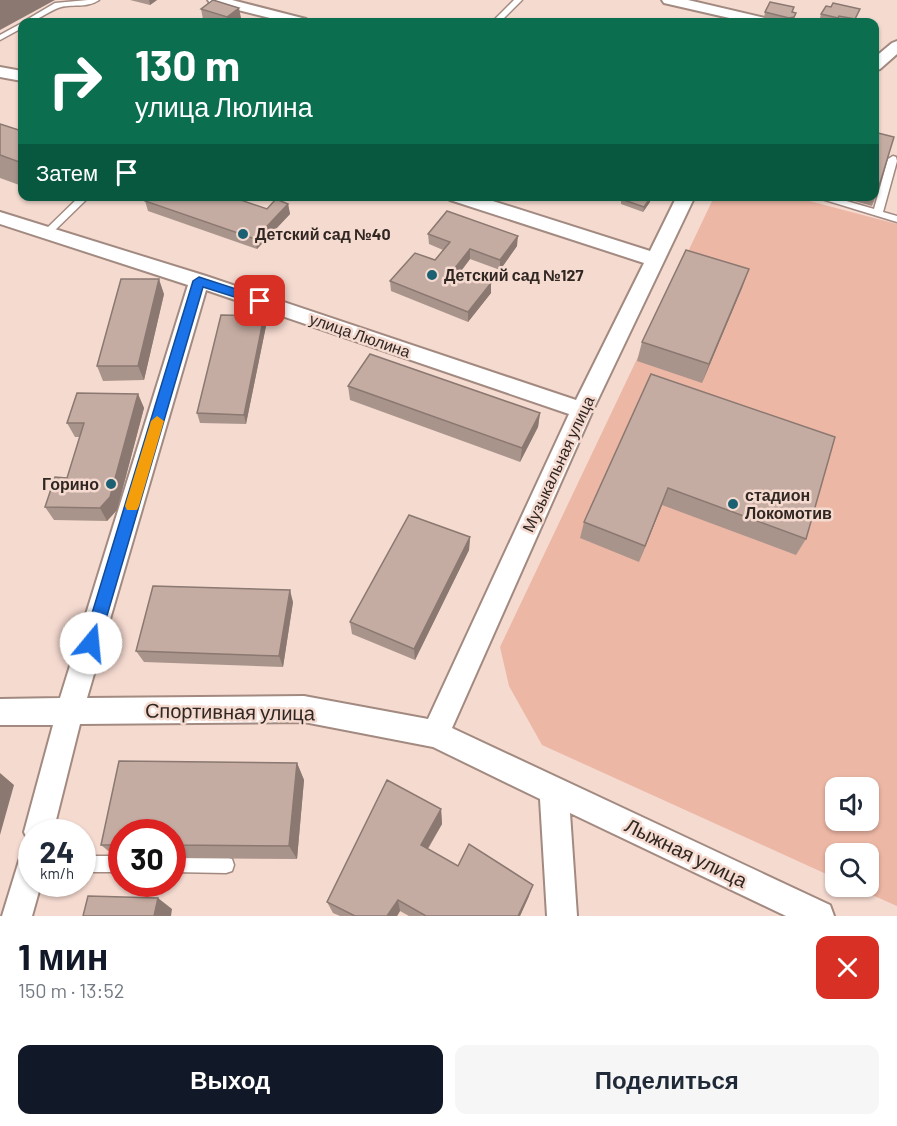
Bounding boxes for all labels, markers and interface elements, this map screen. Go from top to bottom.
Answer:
text: 130 m [135,39,240,89]
icon: right [36,42,114,120]
text: улица Люлина [135,90,313,122]
icon: arrive [110,156,143,189]
text: Затем [36,159,98,185]
place label: Детский сад №40 [255,224,391,243]
marker: Детский сад №40 [236,227,250,241]
place label: Детский сад №127 [444,265,583,284]
marker: Детский сад №127 [425,268,439,282]
pin [234,275,285,326]
icon: arrive [243,284,276,317]
street label: улица Люлина [307,308,413,361]
street label: Музыкальная улица [518,393,597,535]
place label: Горино [42,474,99,493]
marker: Горино [104,477,118,491]
place label: стадион Локомотив [745,485,832,522]
marker: стадион Локомотив [726,497,740,511]
position arrow [59,611,123,675]
street label: Спортивная улица [145,698,316,724]
map controls [825,777,879,897]
button: sound [825,777,879,831]
street label: Лыжная улица [621,812,752,892]
speed limit sign: 30 [108,819,186,897]
text: 24 [40,833,74,869]
button: search [825,843,879,897]
text: km/h [40,864,74,882]
text: 1 мин [18,934,108,977]
button: close [816,936,879,999]
text: 150 m · 13:52 [18,978,124,1002]
button: Выход [18,1045,443,1114]
button: Поделиться [455,1045,879,1114]

